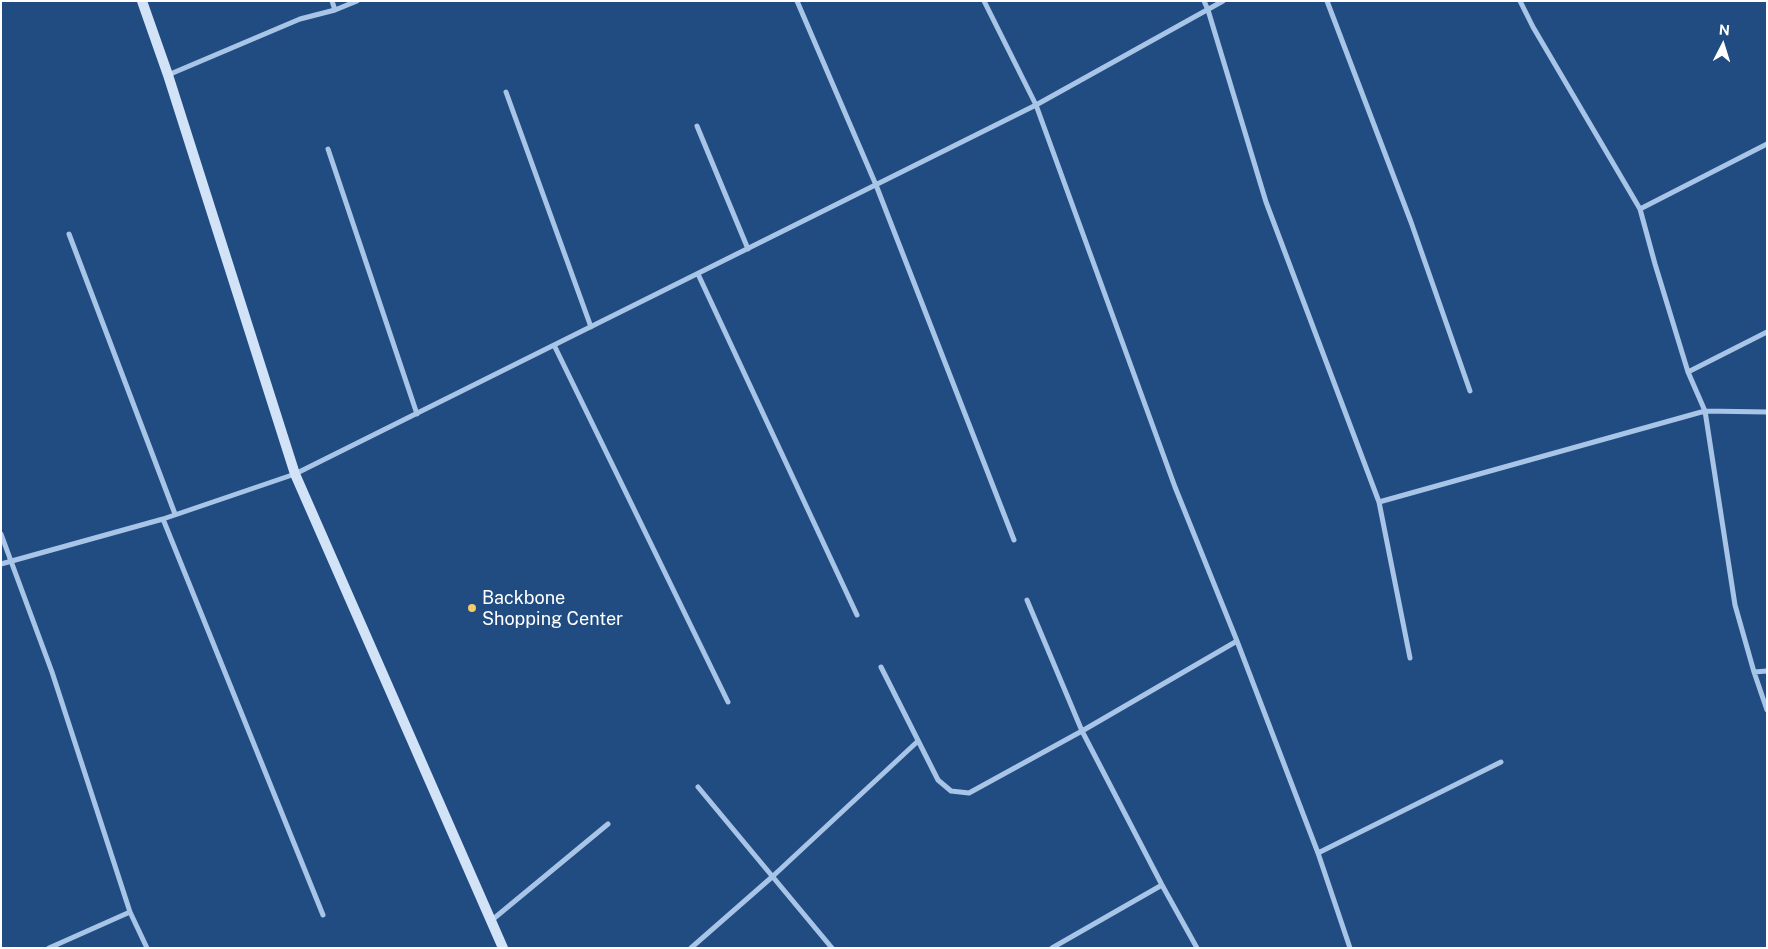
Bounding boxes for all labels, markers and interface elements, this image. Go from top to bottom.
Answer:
north arrow [1698,20,1748,70]
text: N [1718,22,1730,39]
place label: Backbone Shopping Center [482,587,623,630]
marker: Backbone Shopping Center [466,602,478,614]

